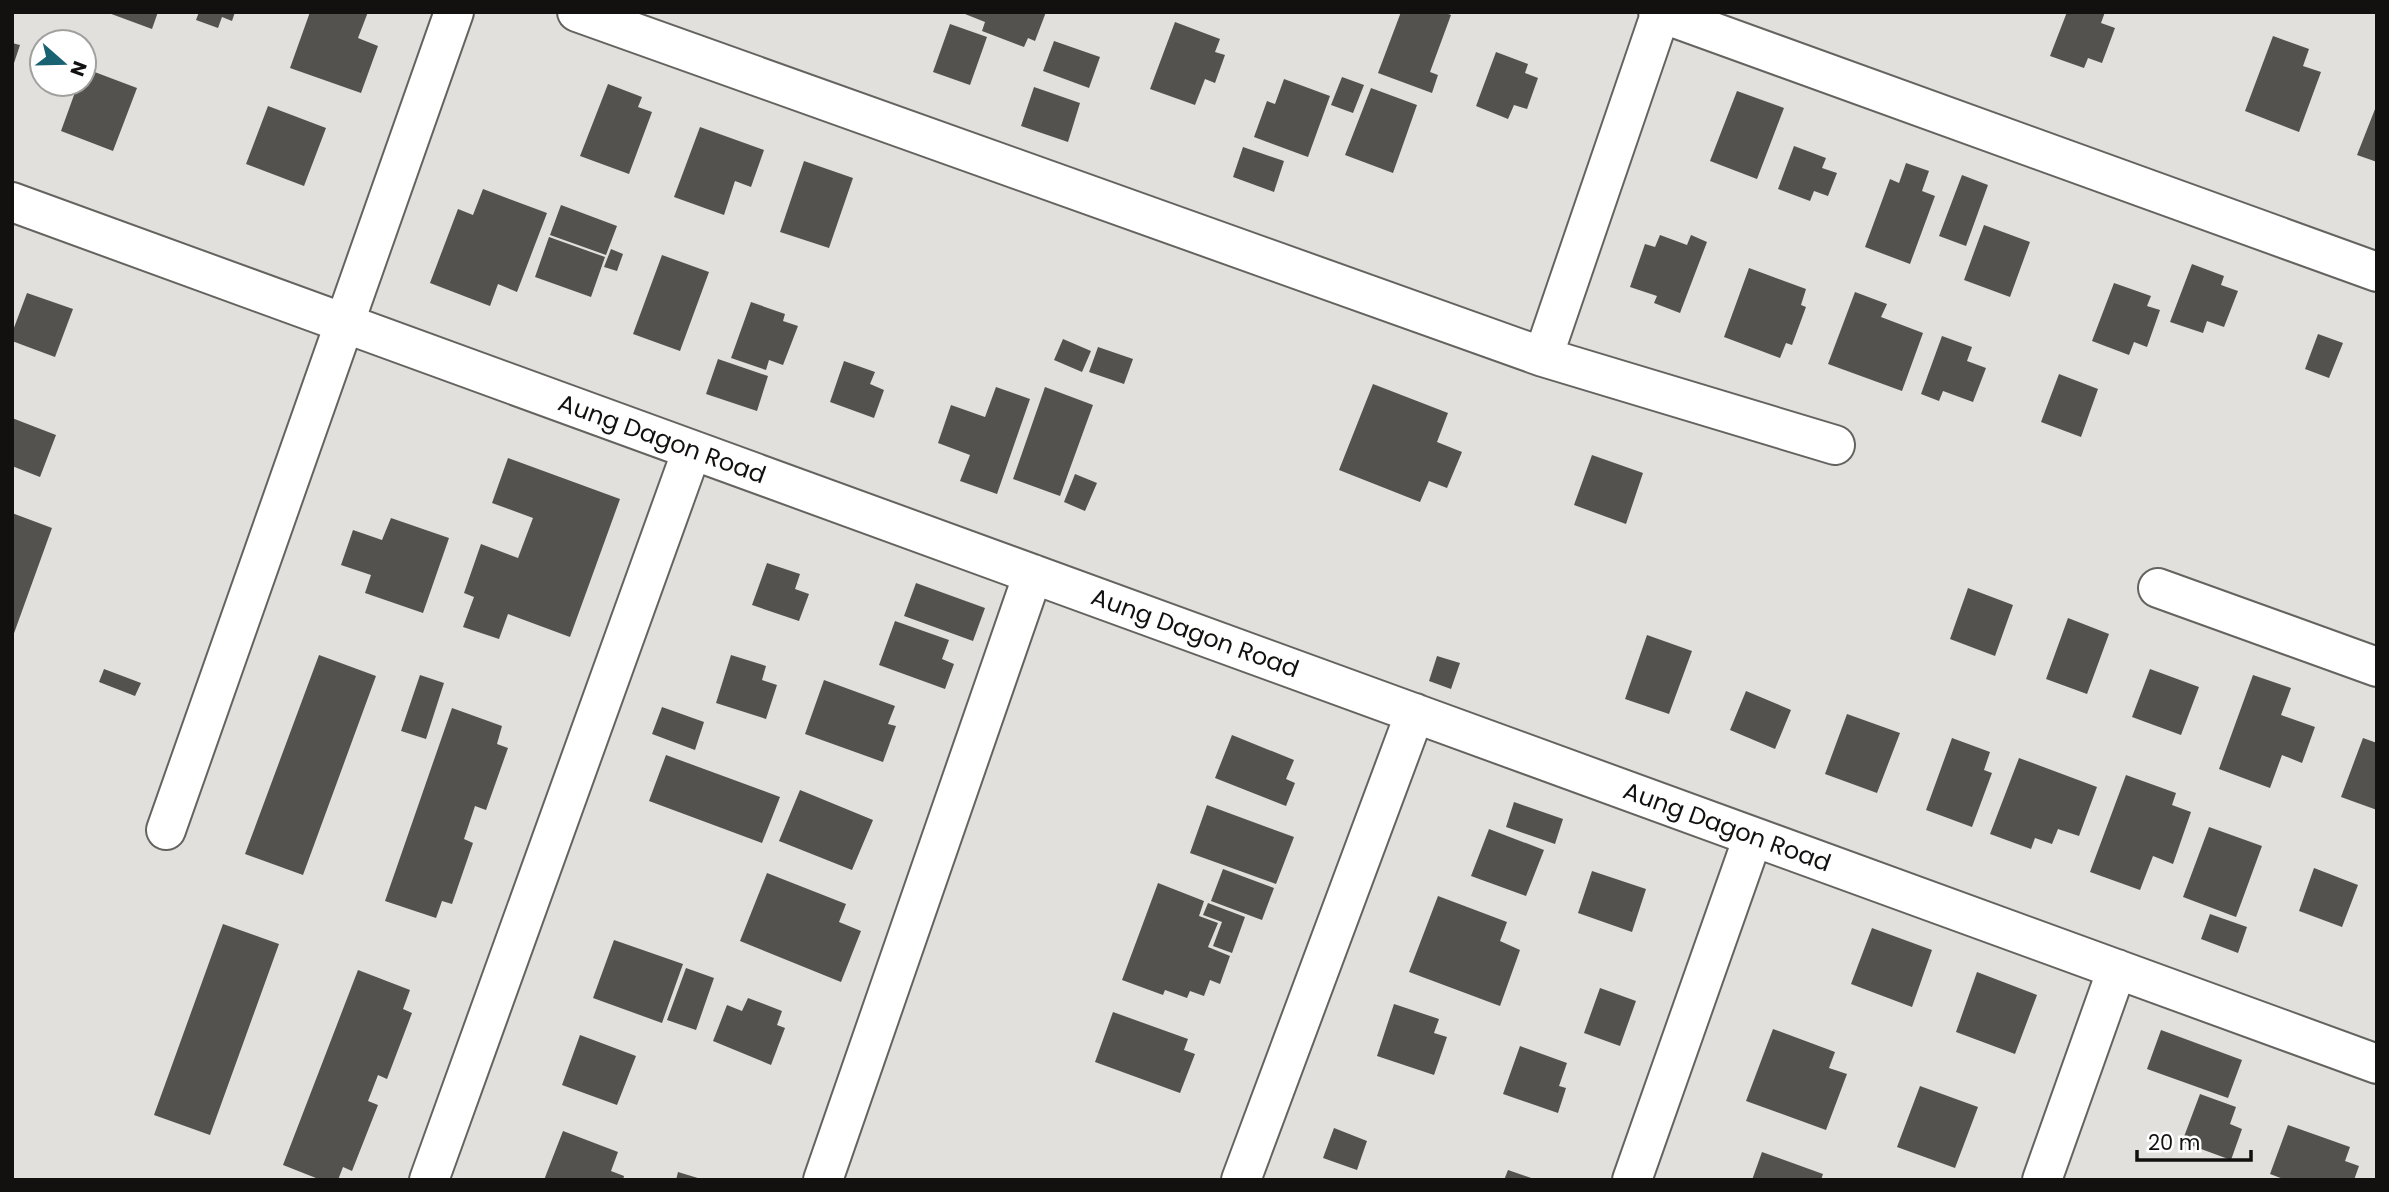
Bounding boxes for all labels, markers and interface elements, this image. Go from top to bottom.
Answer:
north arrow [28,28,98,98]
text: N [63,57,94,80]
street label: Aung Dagon Road [554,386,770,491]
street label: Aung Dagon Road [1087,580,1303,685]
street label: Aung Dagon Road [1619,774,1835,879]
scale bar [2137,1118,2251,1162]
text: 20 m [2148,1128,2201,1157]

